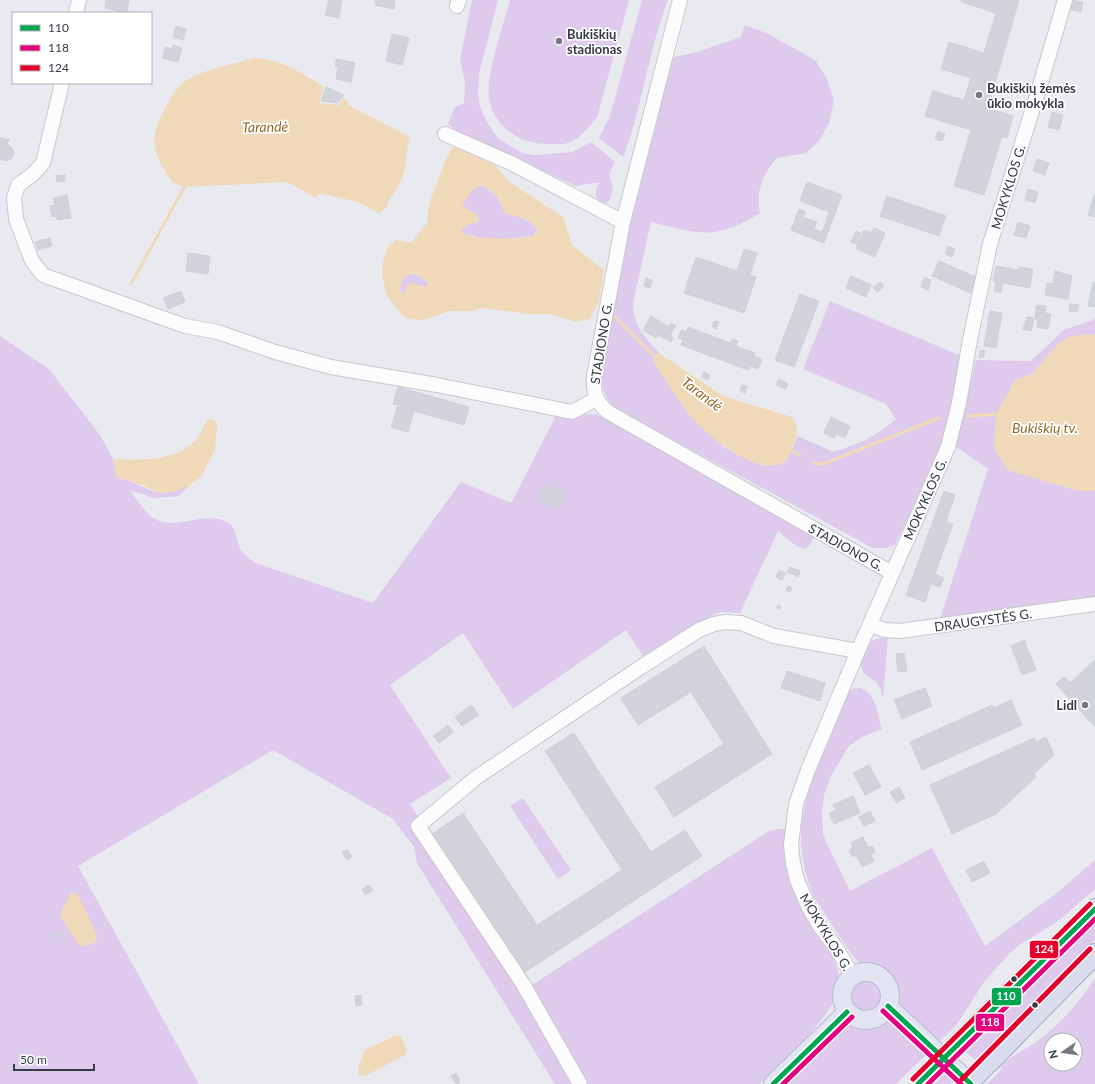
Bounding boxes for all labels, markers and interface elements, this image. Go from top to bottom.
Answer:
legend [12,12,152,84]
text: 110 [48,20,69,35]
place label: Bukiškių stadionas [567,26,622,57]
marker: Bukiškių stadionas [554,36,564,46]
text: 118 [48,40,69,55]
text: 124 [48,60,69,75]
place label: Bukiškių žemės ūkio mokykla [987,80,1076,111]
marker: Bukiškių žemės ūkio mokykla [974,90,984,100]
water label: Tarandė [242,118,289,135]
street label: MOKYKLOS G. [988,143,1028,231]
street label: STADIONO G. [587,301,615,385]
water label: Tarandė [679,373,726,415]
water label: Bukiškių tv. [1012,419,1078,436]
street label: MOKYKLOS G. [900,456,950,542]
street label: STADIONO G. [806,520,886,574]
street label: DRAUGYSTĖS G. [933,605,1033,635]
place label: Lidl [1056,697,1077,713]
marker: Lidl [1080,700,1090,710]
street label: MOKYKLOS G. [797,890,855,974]
line badge: 124 [1029,940,1059,959]
text: 124 [1034,942,1054,955]
unlabelled marker [1009,974,1019,984]
line badge: 110 [991,987,1022,1006]
text: 110 [996,989,1016,1002]
unlabelled marker [1030,1000,1040,1010]
line badge: 118 [975,1013,1005,1032]
text: 118 [980,1015,1000,1028]
north arrow [1043,1032,1083,1072]
scale bar [14,1046,94,1072]
text: N [1045,1049,1060,1060]
text: 50 m [20,1052,47,1067]

